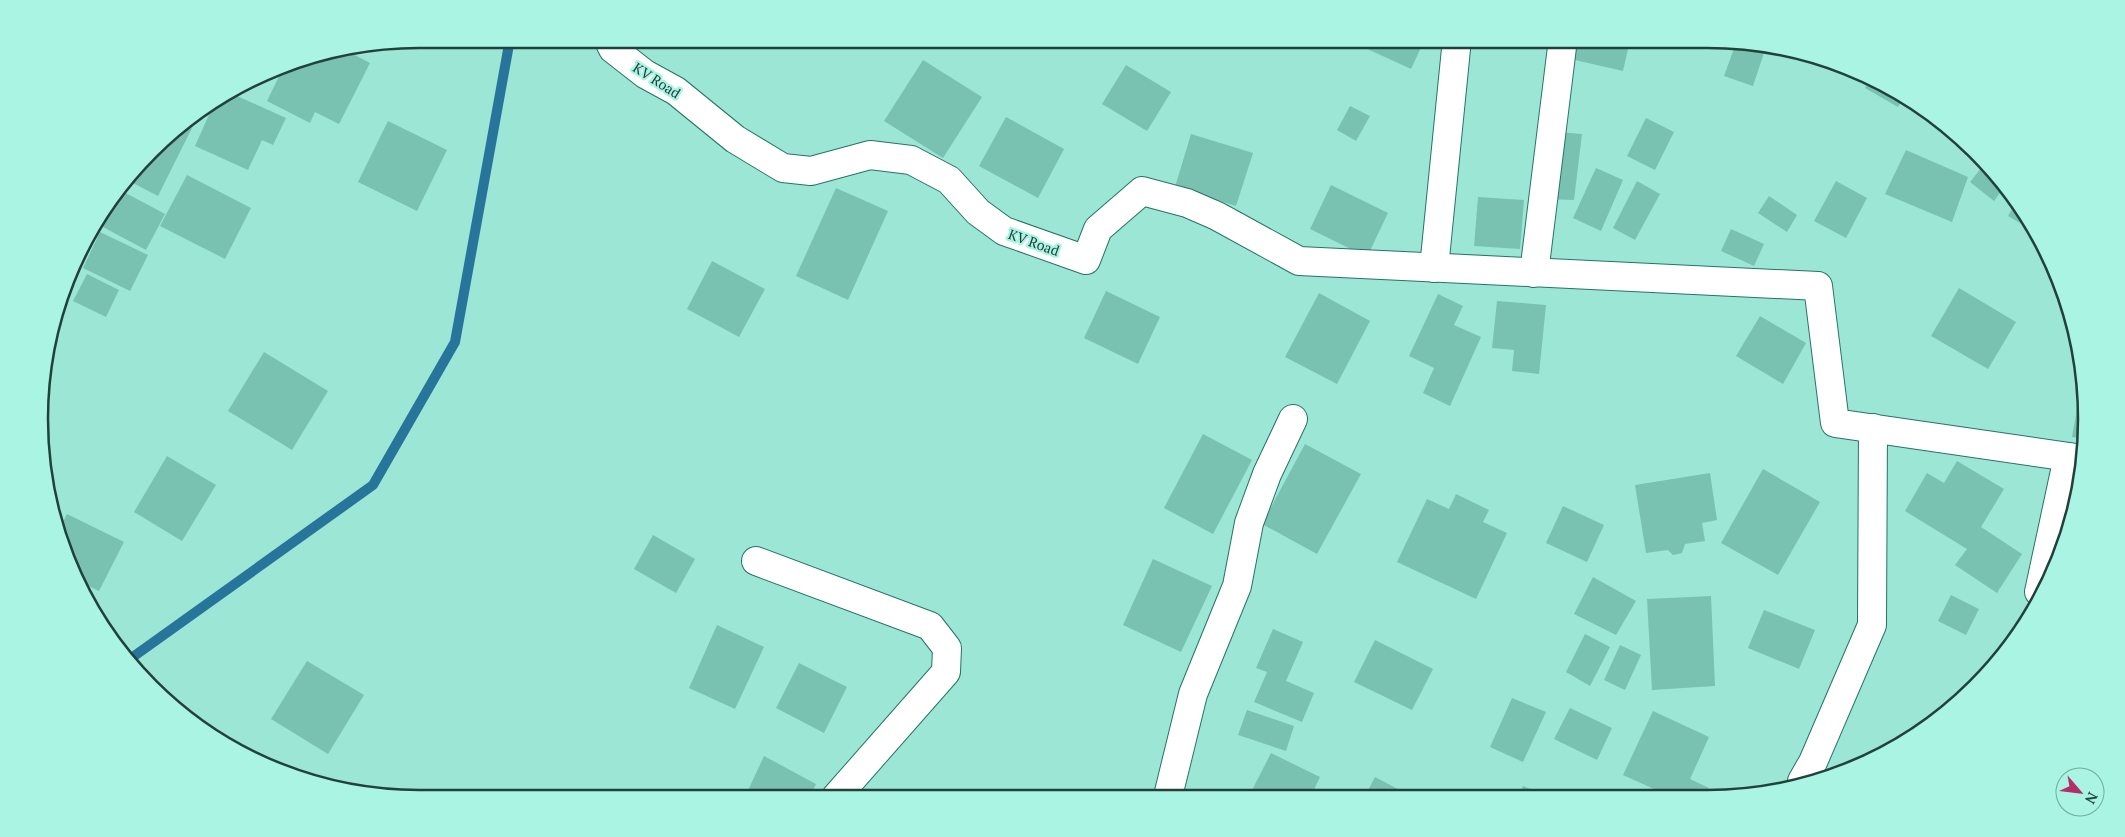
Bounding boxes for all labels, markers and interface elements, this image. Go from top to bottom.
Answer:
street label: KV Road [630,58,685,102]
street label: KV Road [1006,224,1062,260]
north arrow [2055,767,2105,817]
text: N [2081,789,2103,808]

